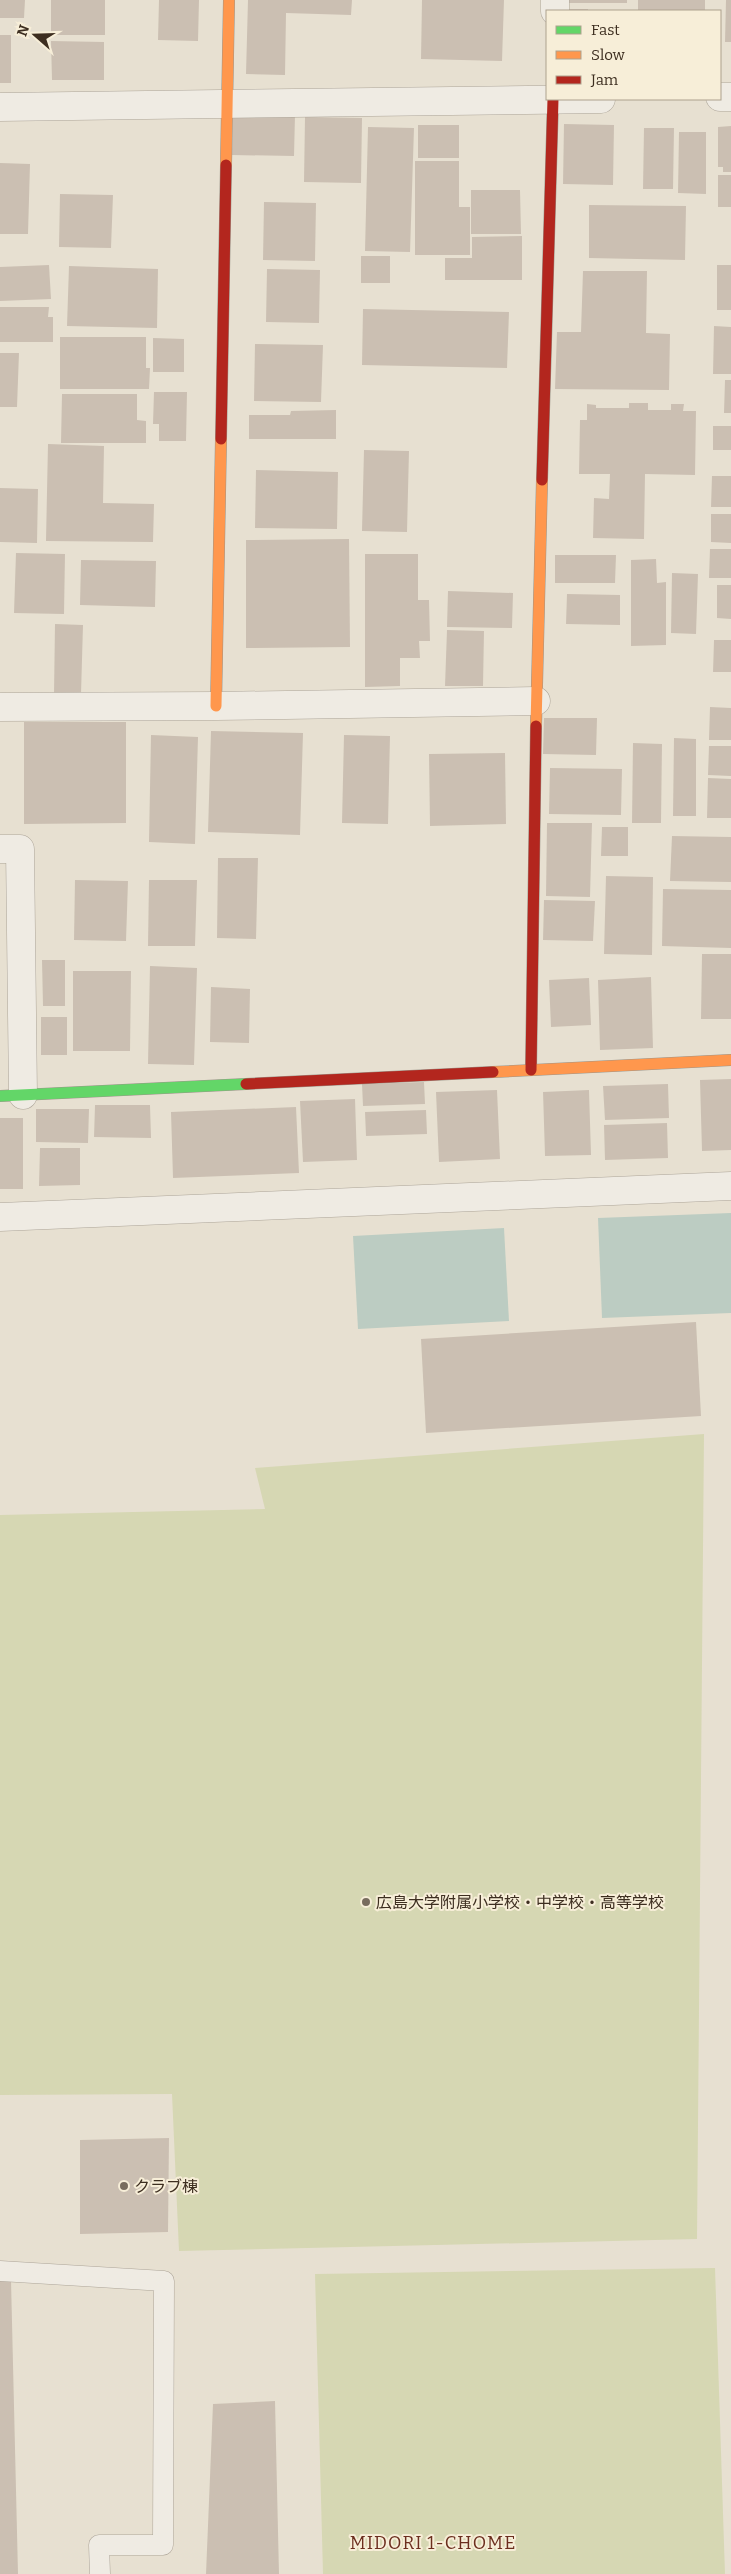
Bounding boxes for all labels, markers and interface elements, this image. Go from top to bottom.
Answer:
north arrow [10,10,60,60]
legend [546,10,721,100]
text: Fast [591,21,620,39]
text: N [13,23,33,39]
text: Slow [591,46,626,64]
text: Jam [590,71,619,89]
place label: 広島大学附属小学校・中学校・高等学校 [376,1893,664,1912]
marker: 広島大学附属小学校・中学校・高等学校 [360,1896,372,1908]
place label: クラブ棟 [134,2177,198,2196]
marker: クラブ棟 [118,2180,130,2192]
district label: MIDORI 1-CHOME [350,2532,516,2554]

